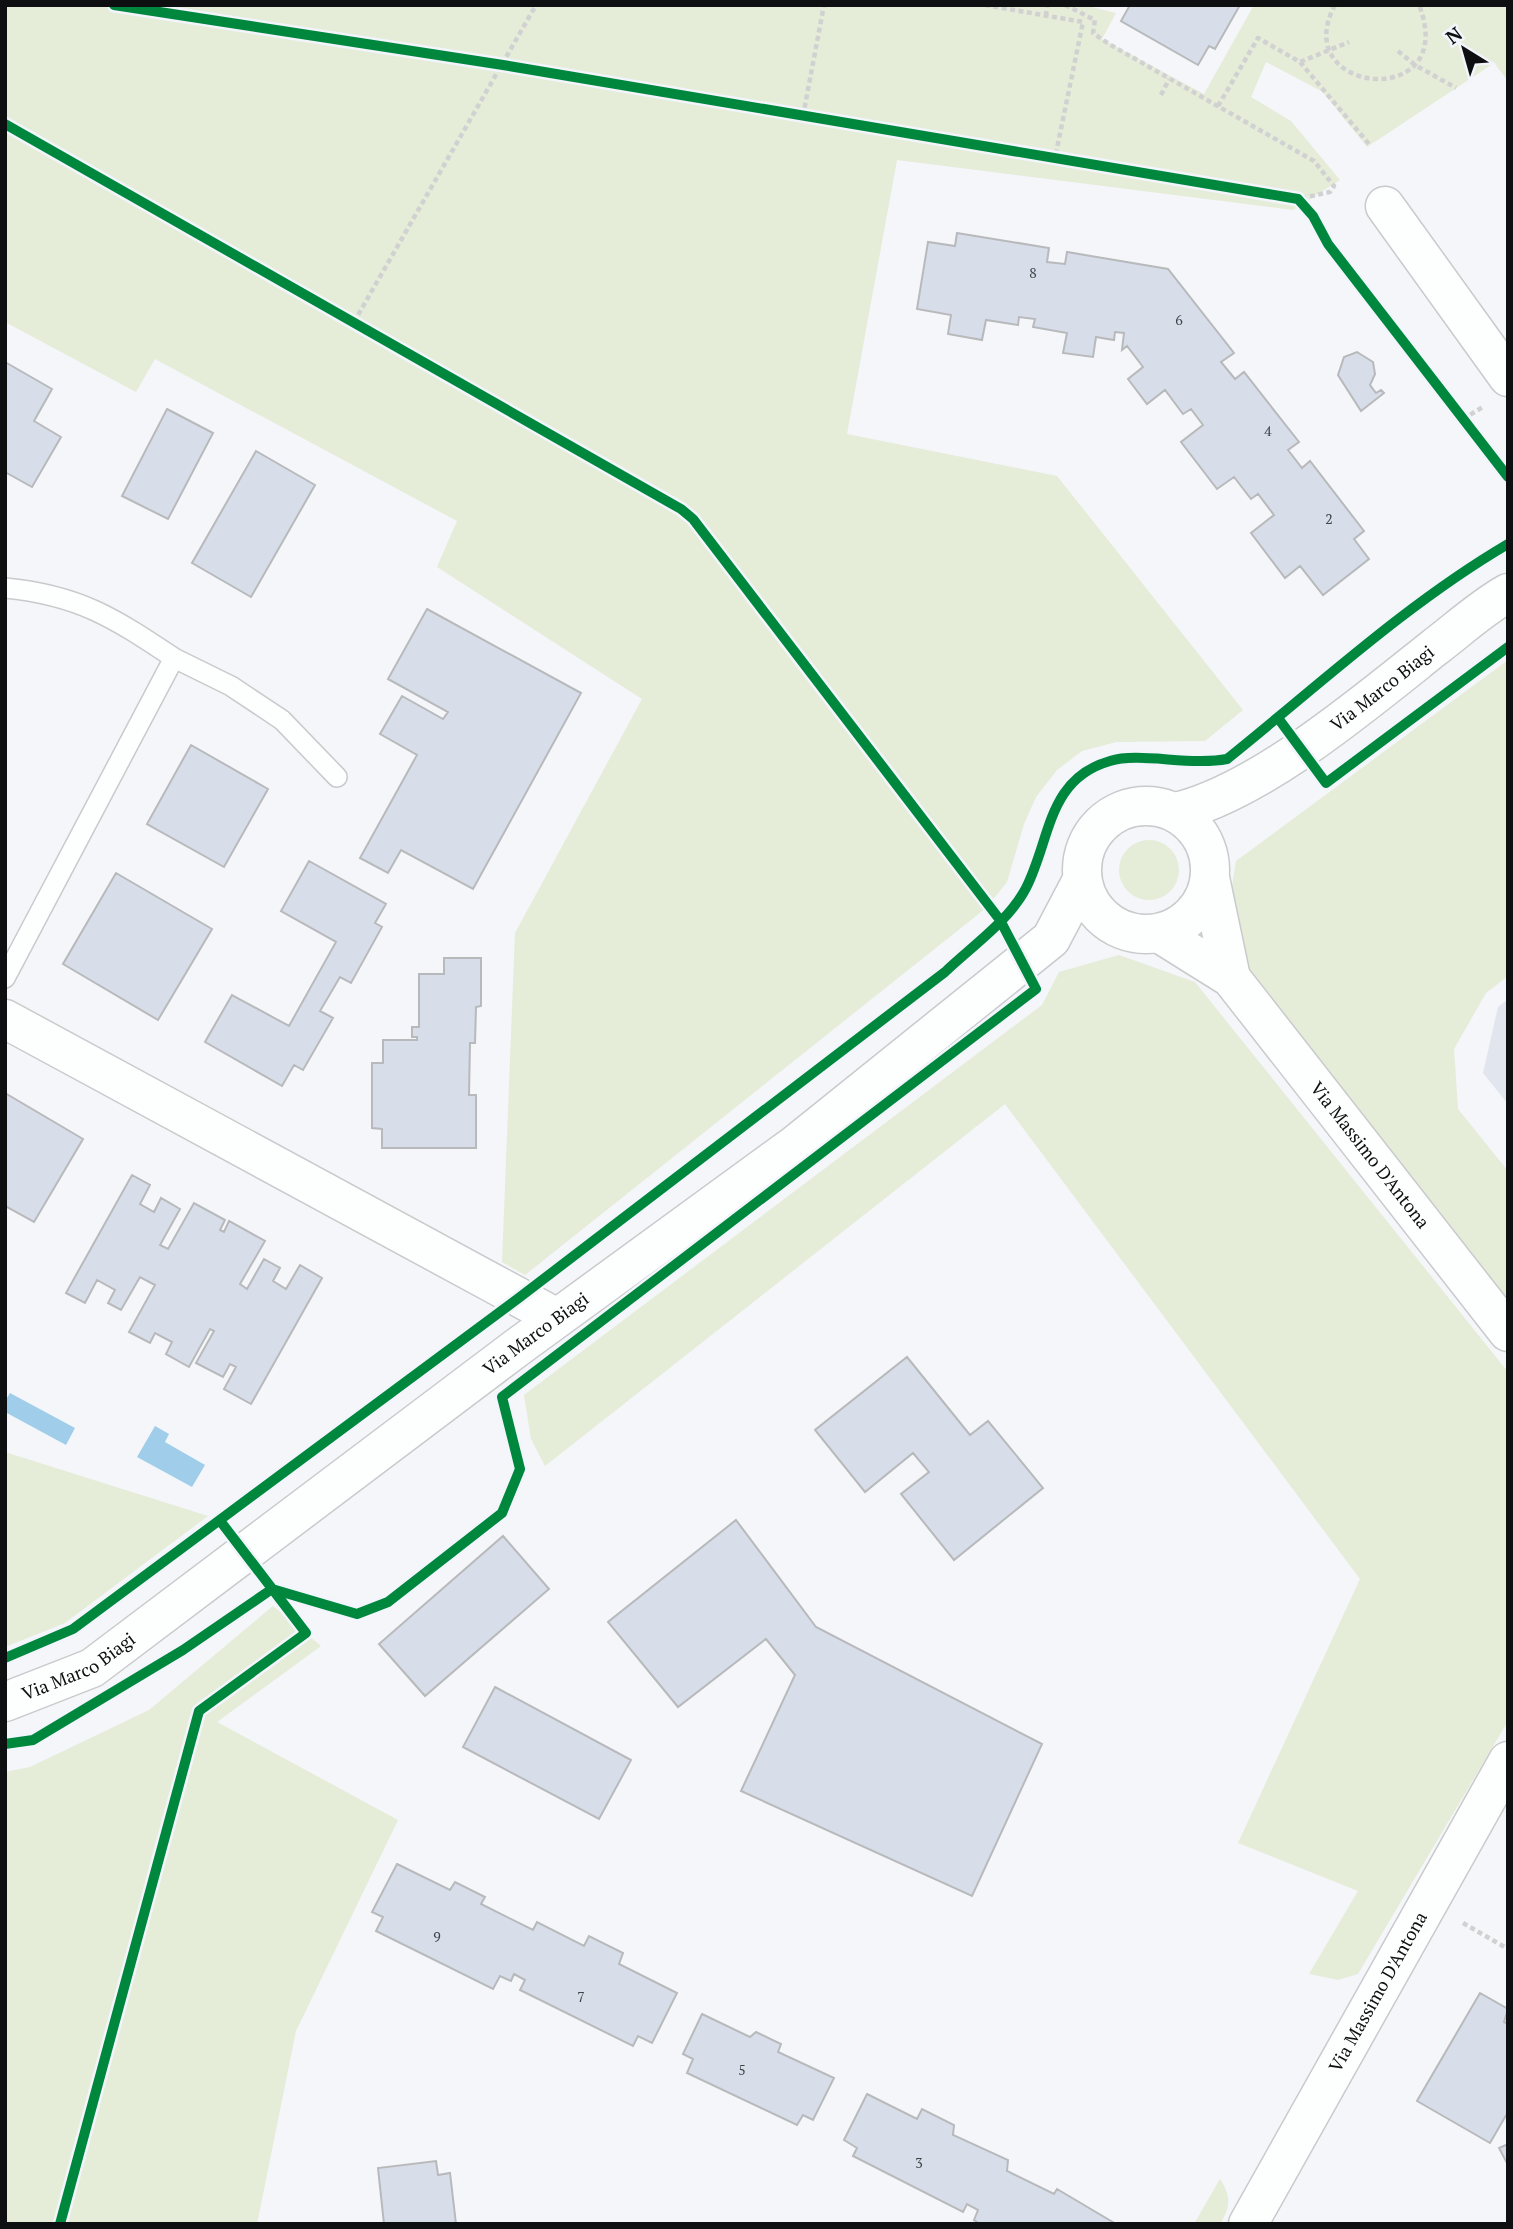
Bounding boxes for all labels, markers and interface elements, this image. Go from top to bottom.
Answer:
north arrow [1429,14,1499,84]
text: N [1440,20,1467,49]
house number: 8 [1029,263,1037,282]
house number: 6 [1175,310,1183,329]
house number: 4 [1264,421,1272,440]
house number: 2 [1325,509,1333,528]
street label: Via Marco Biagi [1325,639,1439,736]
street label: Via Massimo D'Antona [1305,1076,1436,1233]
street label: Via Marco Biagi [478,1286,593,1380]
street label: Via Marco Biagi [18,1627,140,1705]
street label: Via Massimo D'Antona [1323,1907,1432,2076]
house number: 9 [433,1927,441,1946]
house number: 7 [577,1987,585,2006]
house number: 5 [738,2060,746,2079]
house number: 3 [915,2153,923,2172]

